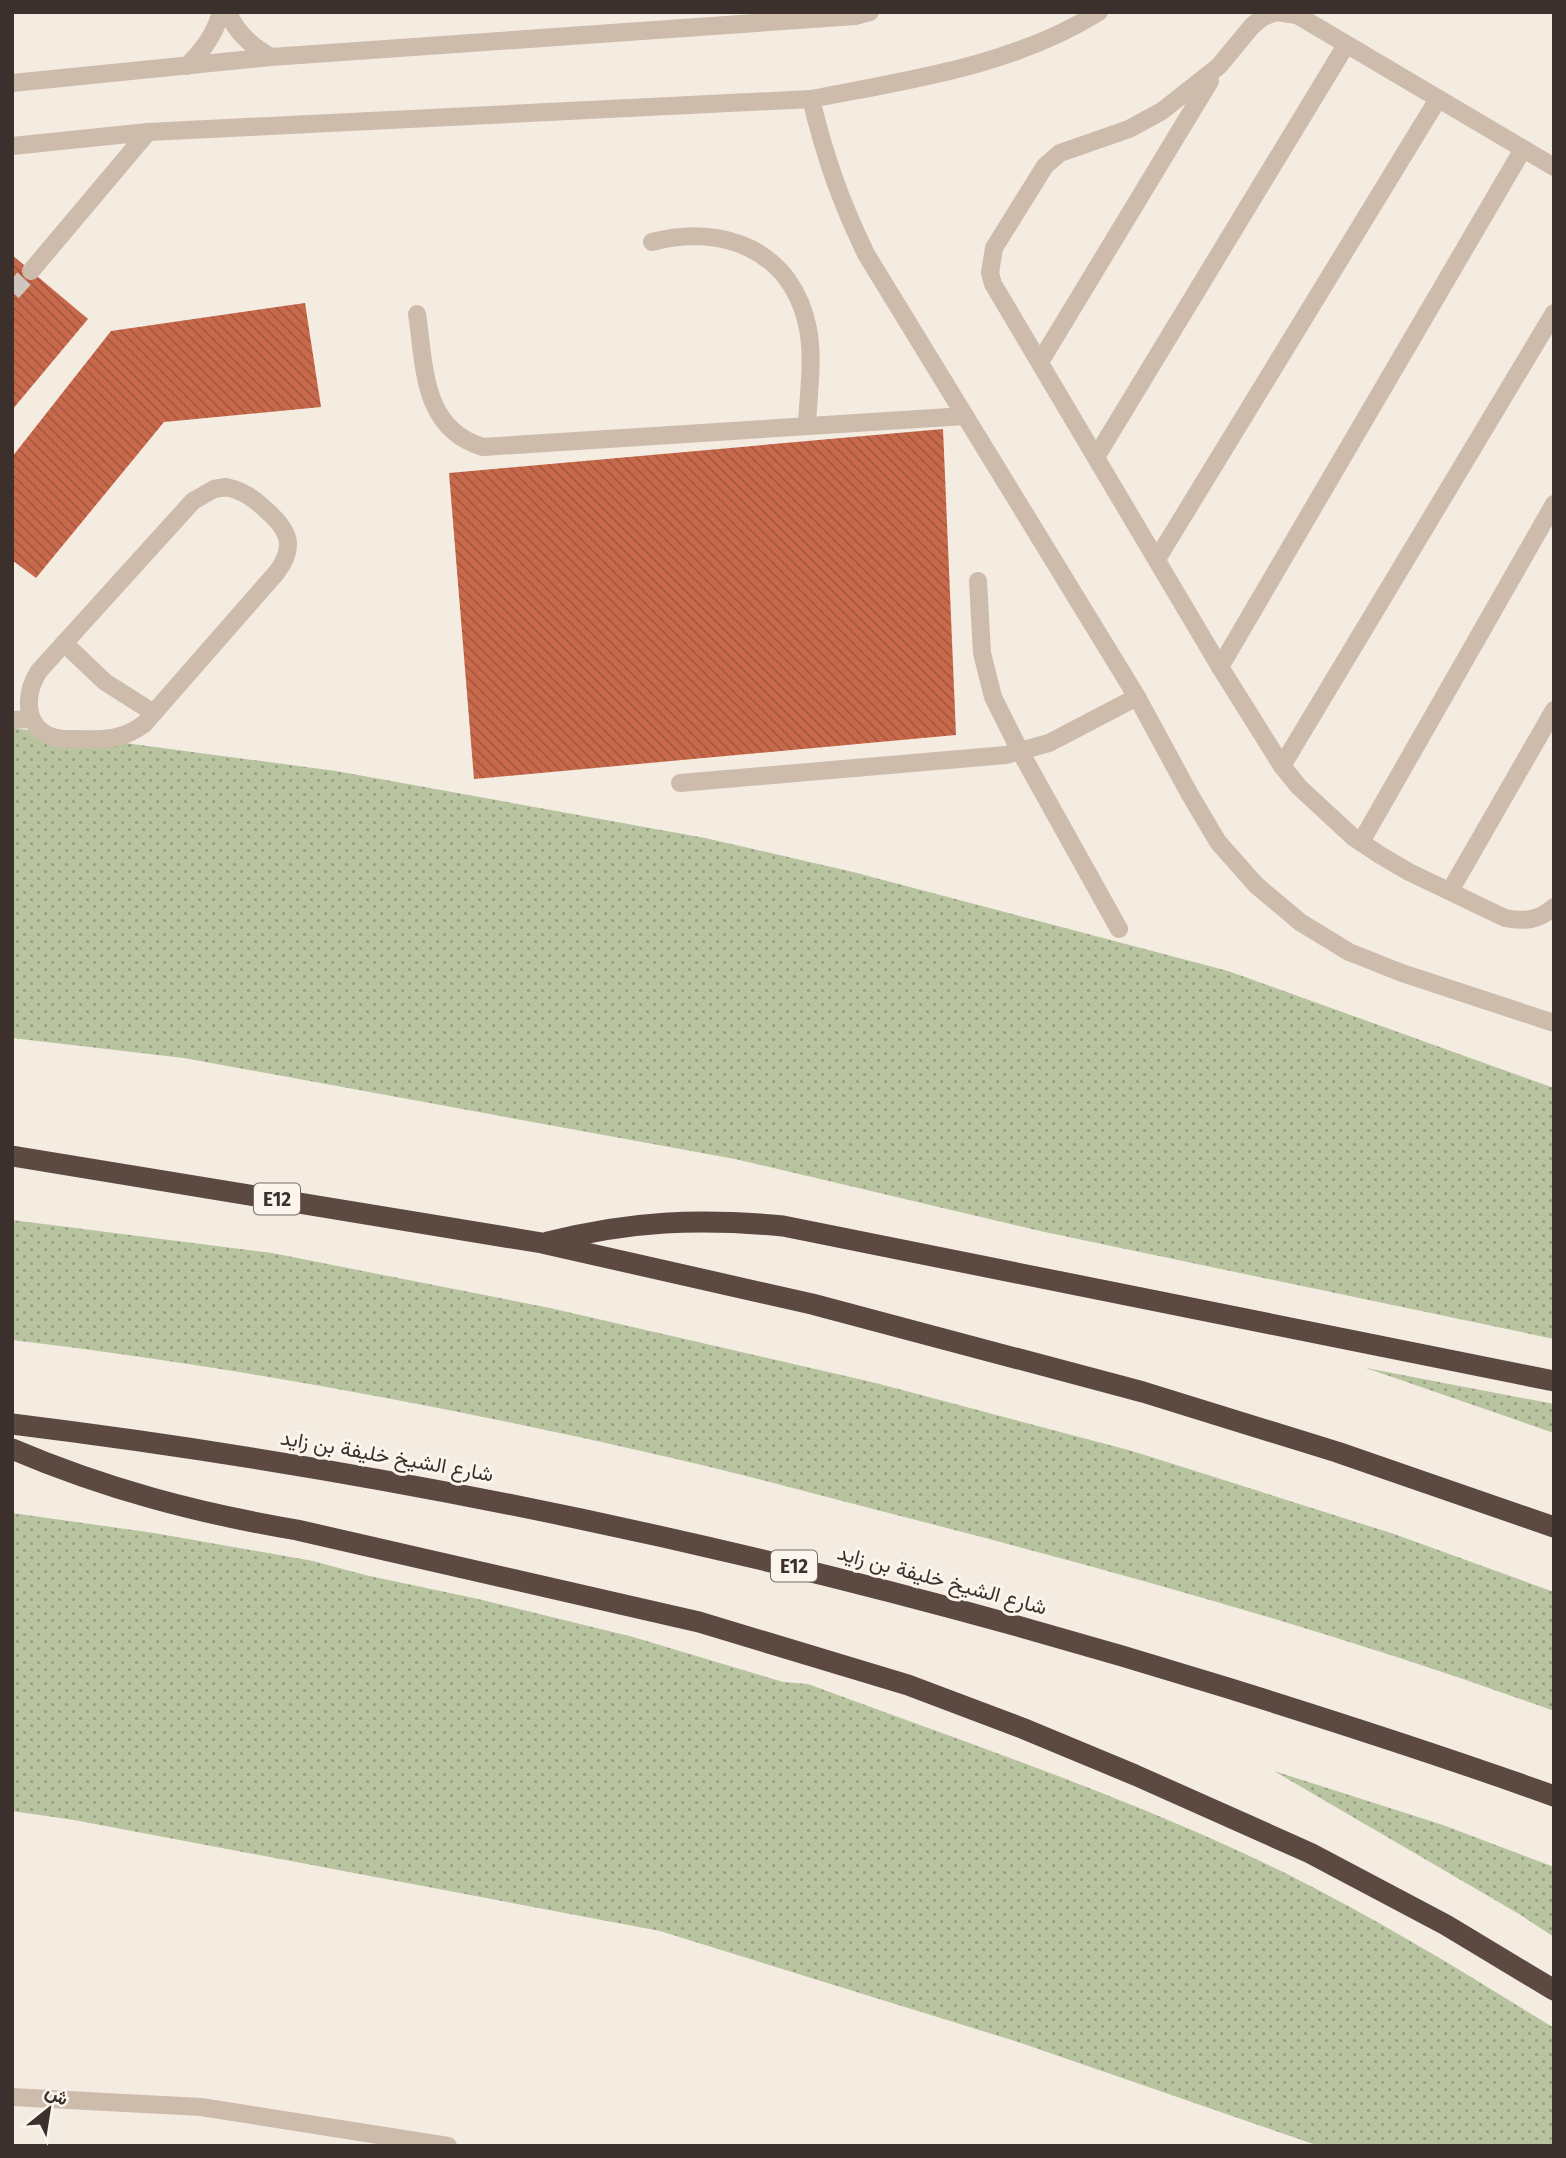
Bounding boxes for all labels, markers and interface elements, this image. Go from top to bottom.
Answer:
road number: E12 [254,1184,300,1214]
street label: شارع الشيخ خليفة بن زايد [278,1424,495,1489]
street label: شارع الشيخ خليفة بن زايد [834,1540,1050,1621]
road number: E12 [771,1550,817,1582]
north arrow [14,2074,84,2144]
text: ش [42,2079,73,2110]

